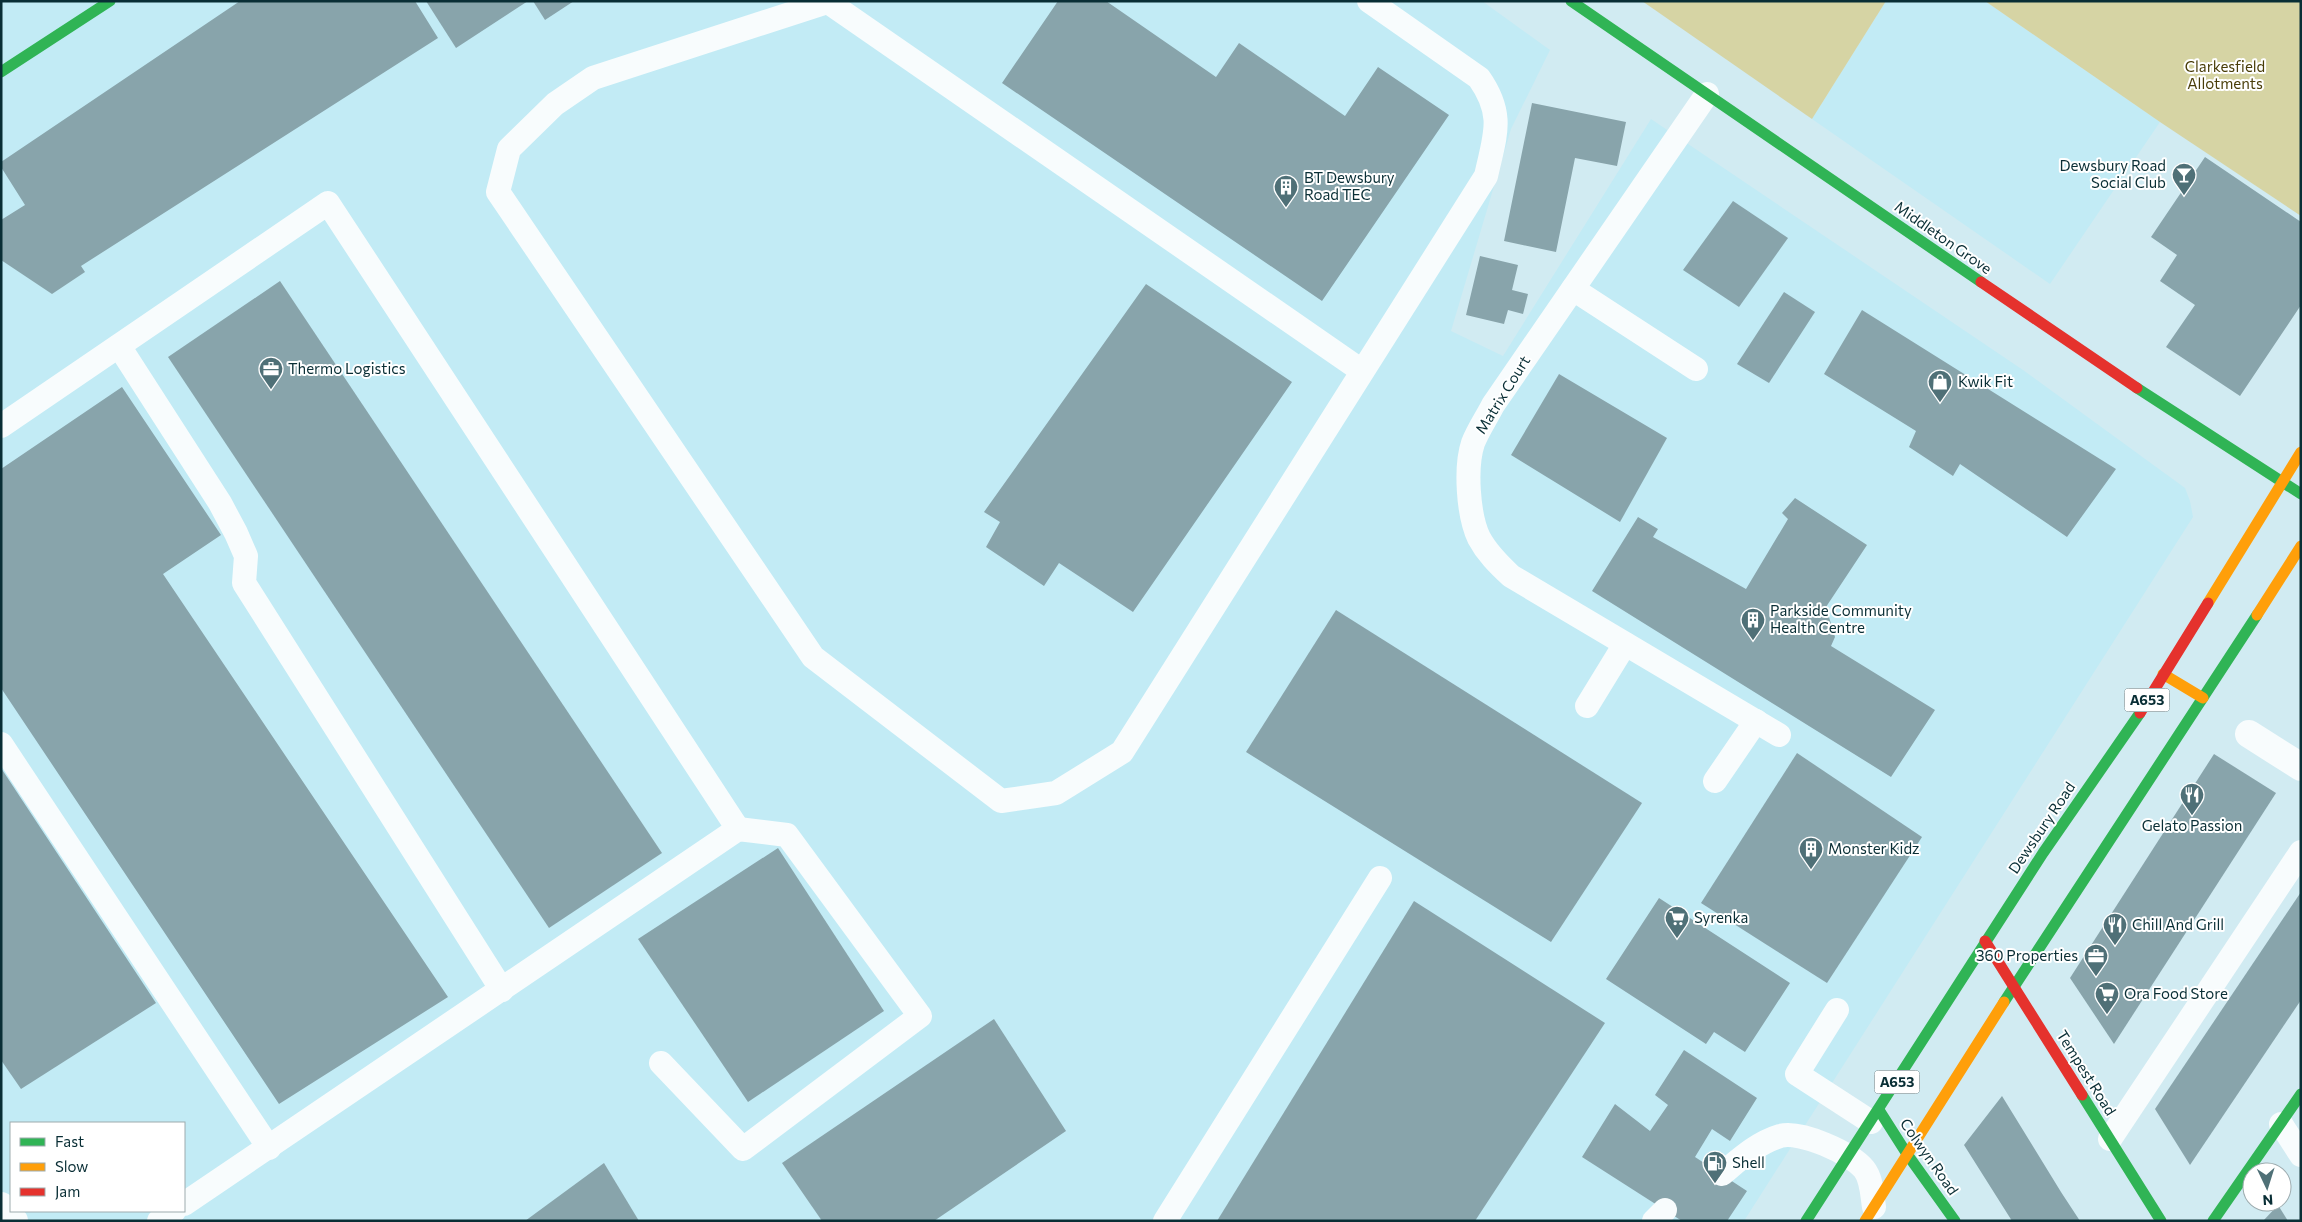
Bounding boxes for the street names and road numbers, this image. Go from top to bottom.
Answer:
street label: Middleton Grove [1892,197,1996,277]
street label: Matrix Court [1471,352,1533,437]
road number: A653 [2124,688,2170,712]
street label: Dewsbury Road [2004,778,2078,877]
street label: Tempest Road [2053,1027,2120,1118]
road number: A653 [1874,1070,1920,1094]
street label: Colwyn Road [1897,1115,1963,1198]

